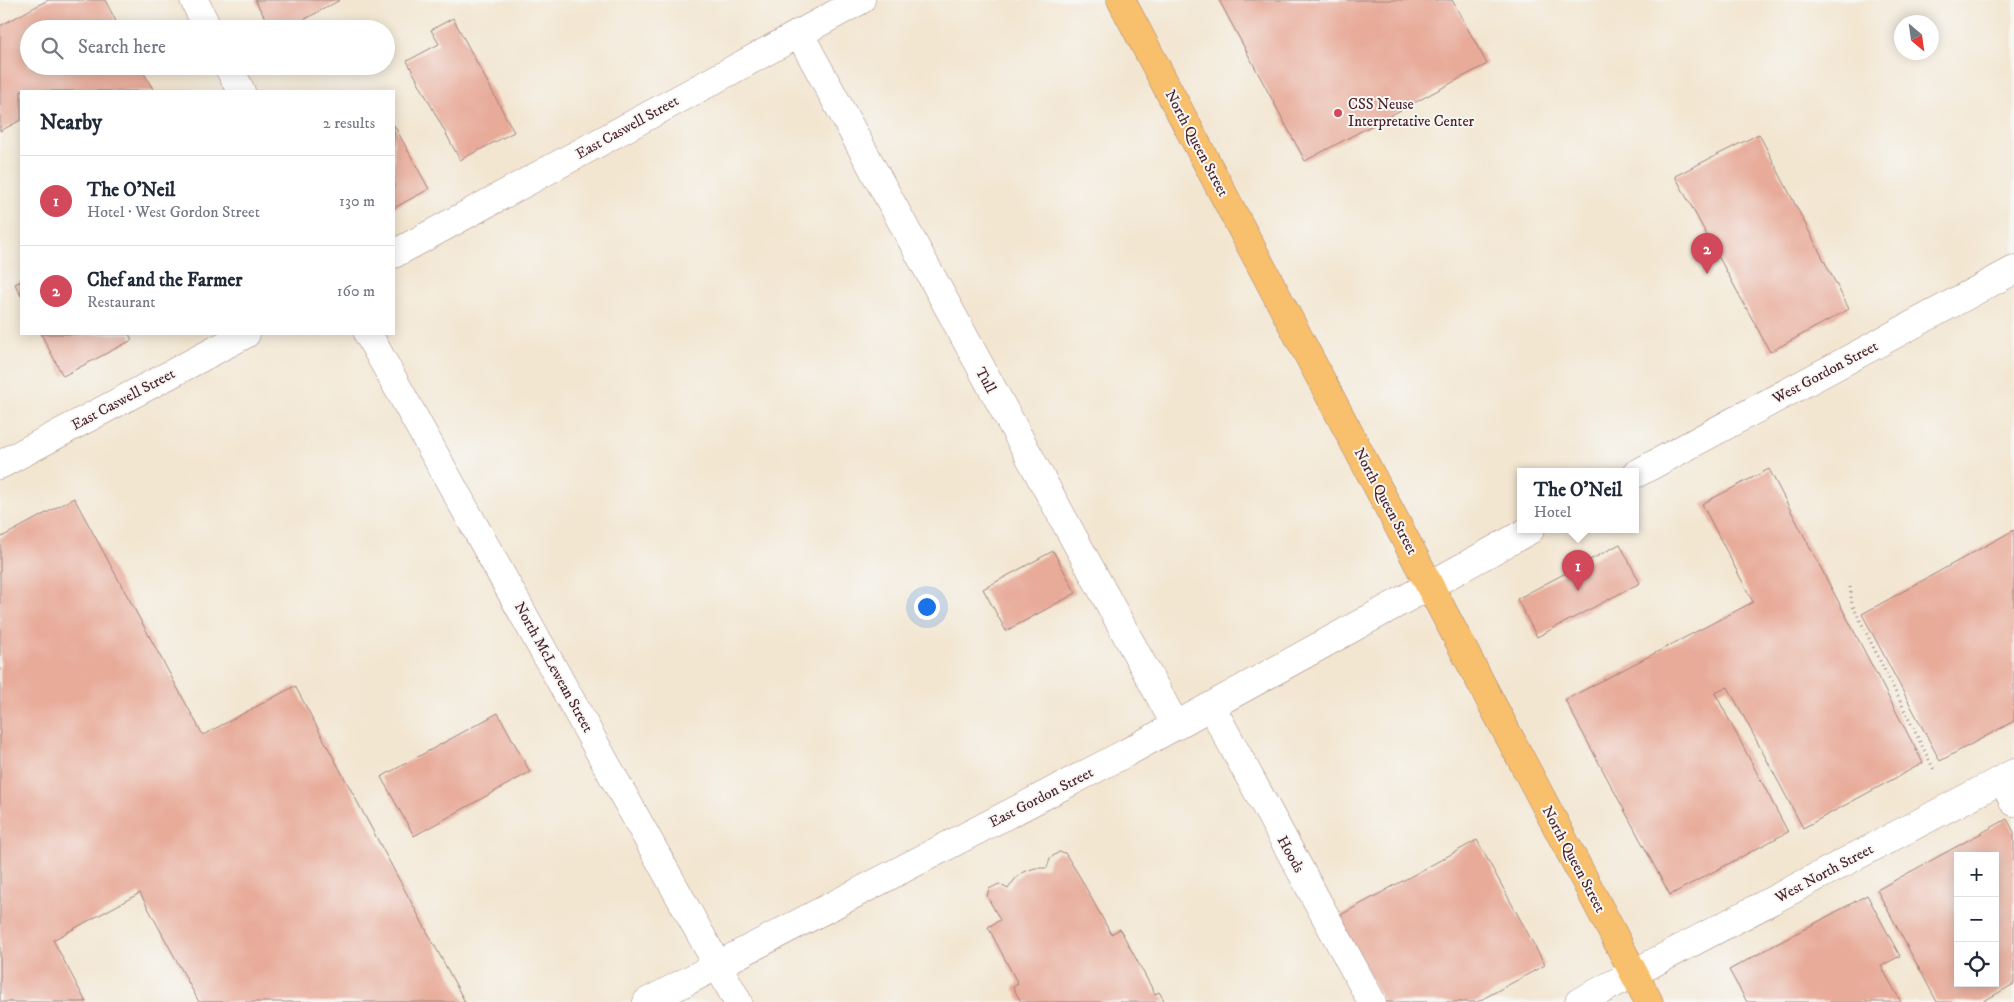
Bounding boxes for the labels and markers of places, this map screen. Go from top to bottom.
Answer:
place label: CSS Neuse Interpretative Center [1348,95,1475,131]
marker: CSS Neuse Interpretative Center [1332,107,1344,119]
pin: 2 [1691,233,1723,274]
pin: 1 [1562,550,1594,591]

